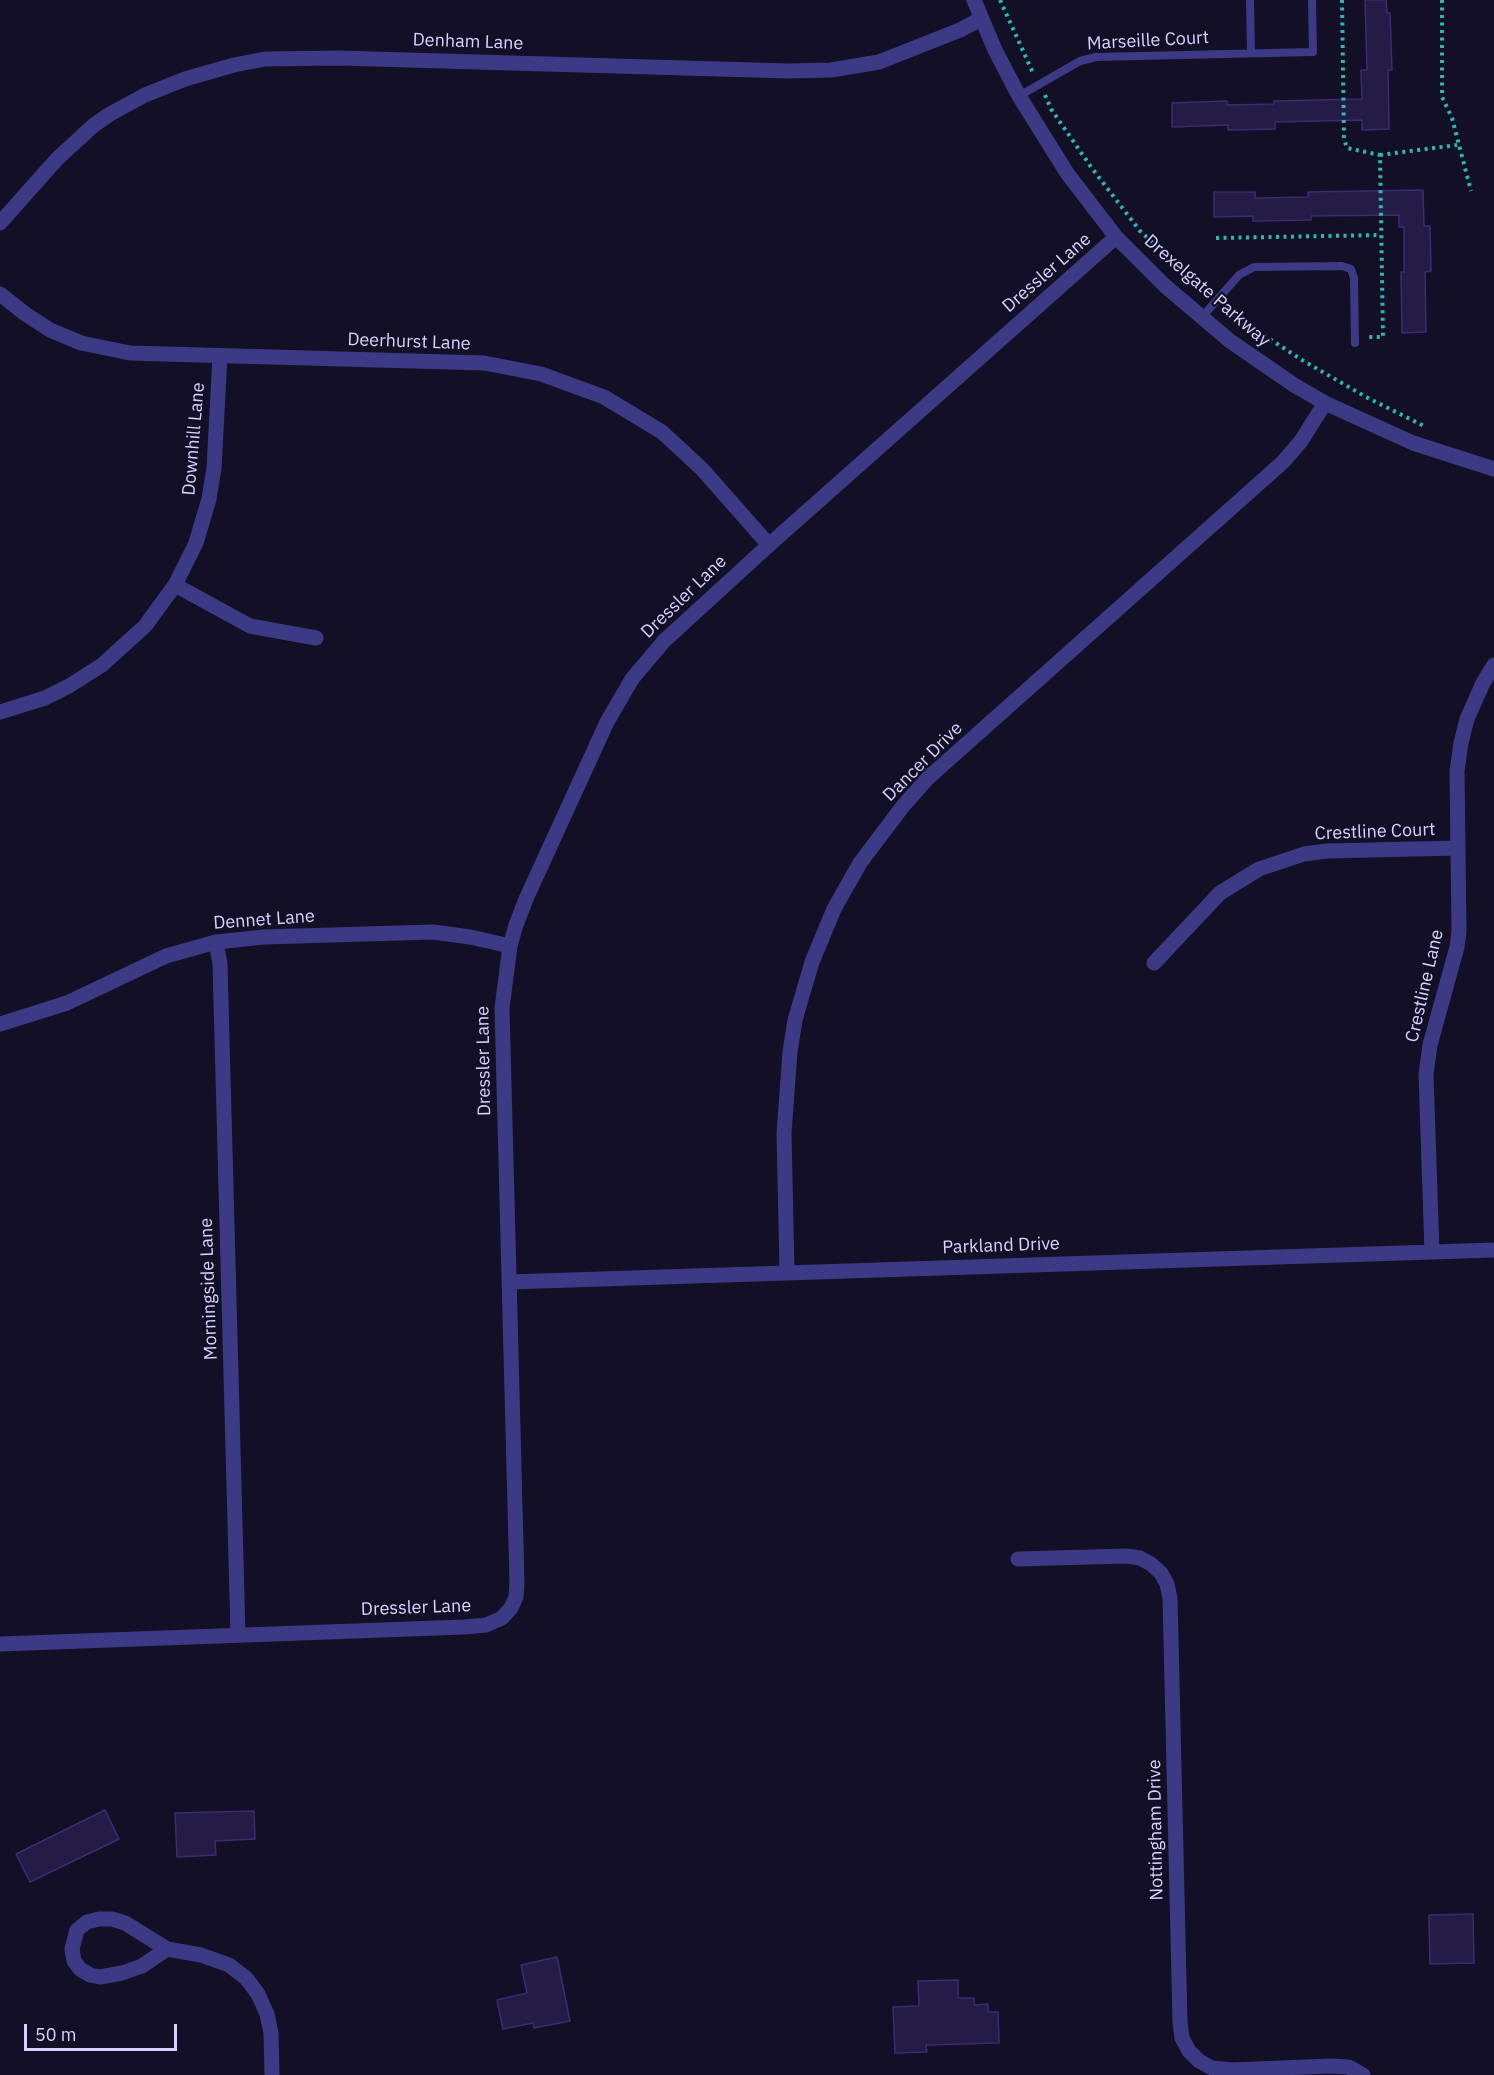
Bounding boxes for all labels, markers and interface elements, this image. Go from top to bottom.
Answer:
street label: Marseille Court [1086,27,1210,55]
street label: Denham Lane [412,29,524,55]
street label: Dressler Lane [998,229,1096,317]
street label: Drexelgate Parkway [1140,230,1274,352]
street label: Deerhurst Lane [347,329,471,355]
street label: Downhill Lane [178,382,210,496]
street label: Dressler Lane [637,551,731,643]
street label: Dancer Drive [879,718,967,806]
street label: Crestline Court [1314,819,1436,845]
street label: Dennet Lane [213,906,315,934]
street label: Crestline Lane [1402,928,1448,1044]
street label: Dressler Lane [472,1006,496,1116]
street label: Morningside Lane [196,1218,222,1360]
street label: Parkland Drive [942,1233,1060,1259]
street label: Dressler Lane [361,1595,471,1621]
street label: Nottingham Drive [1144,1759,1168,1901]
scale bar [27,2012,180,2050]
text: 50 m [35,2023,77,2046]

